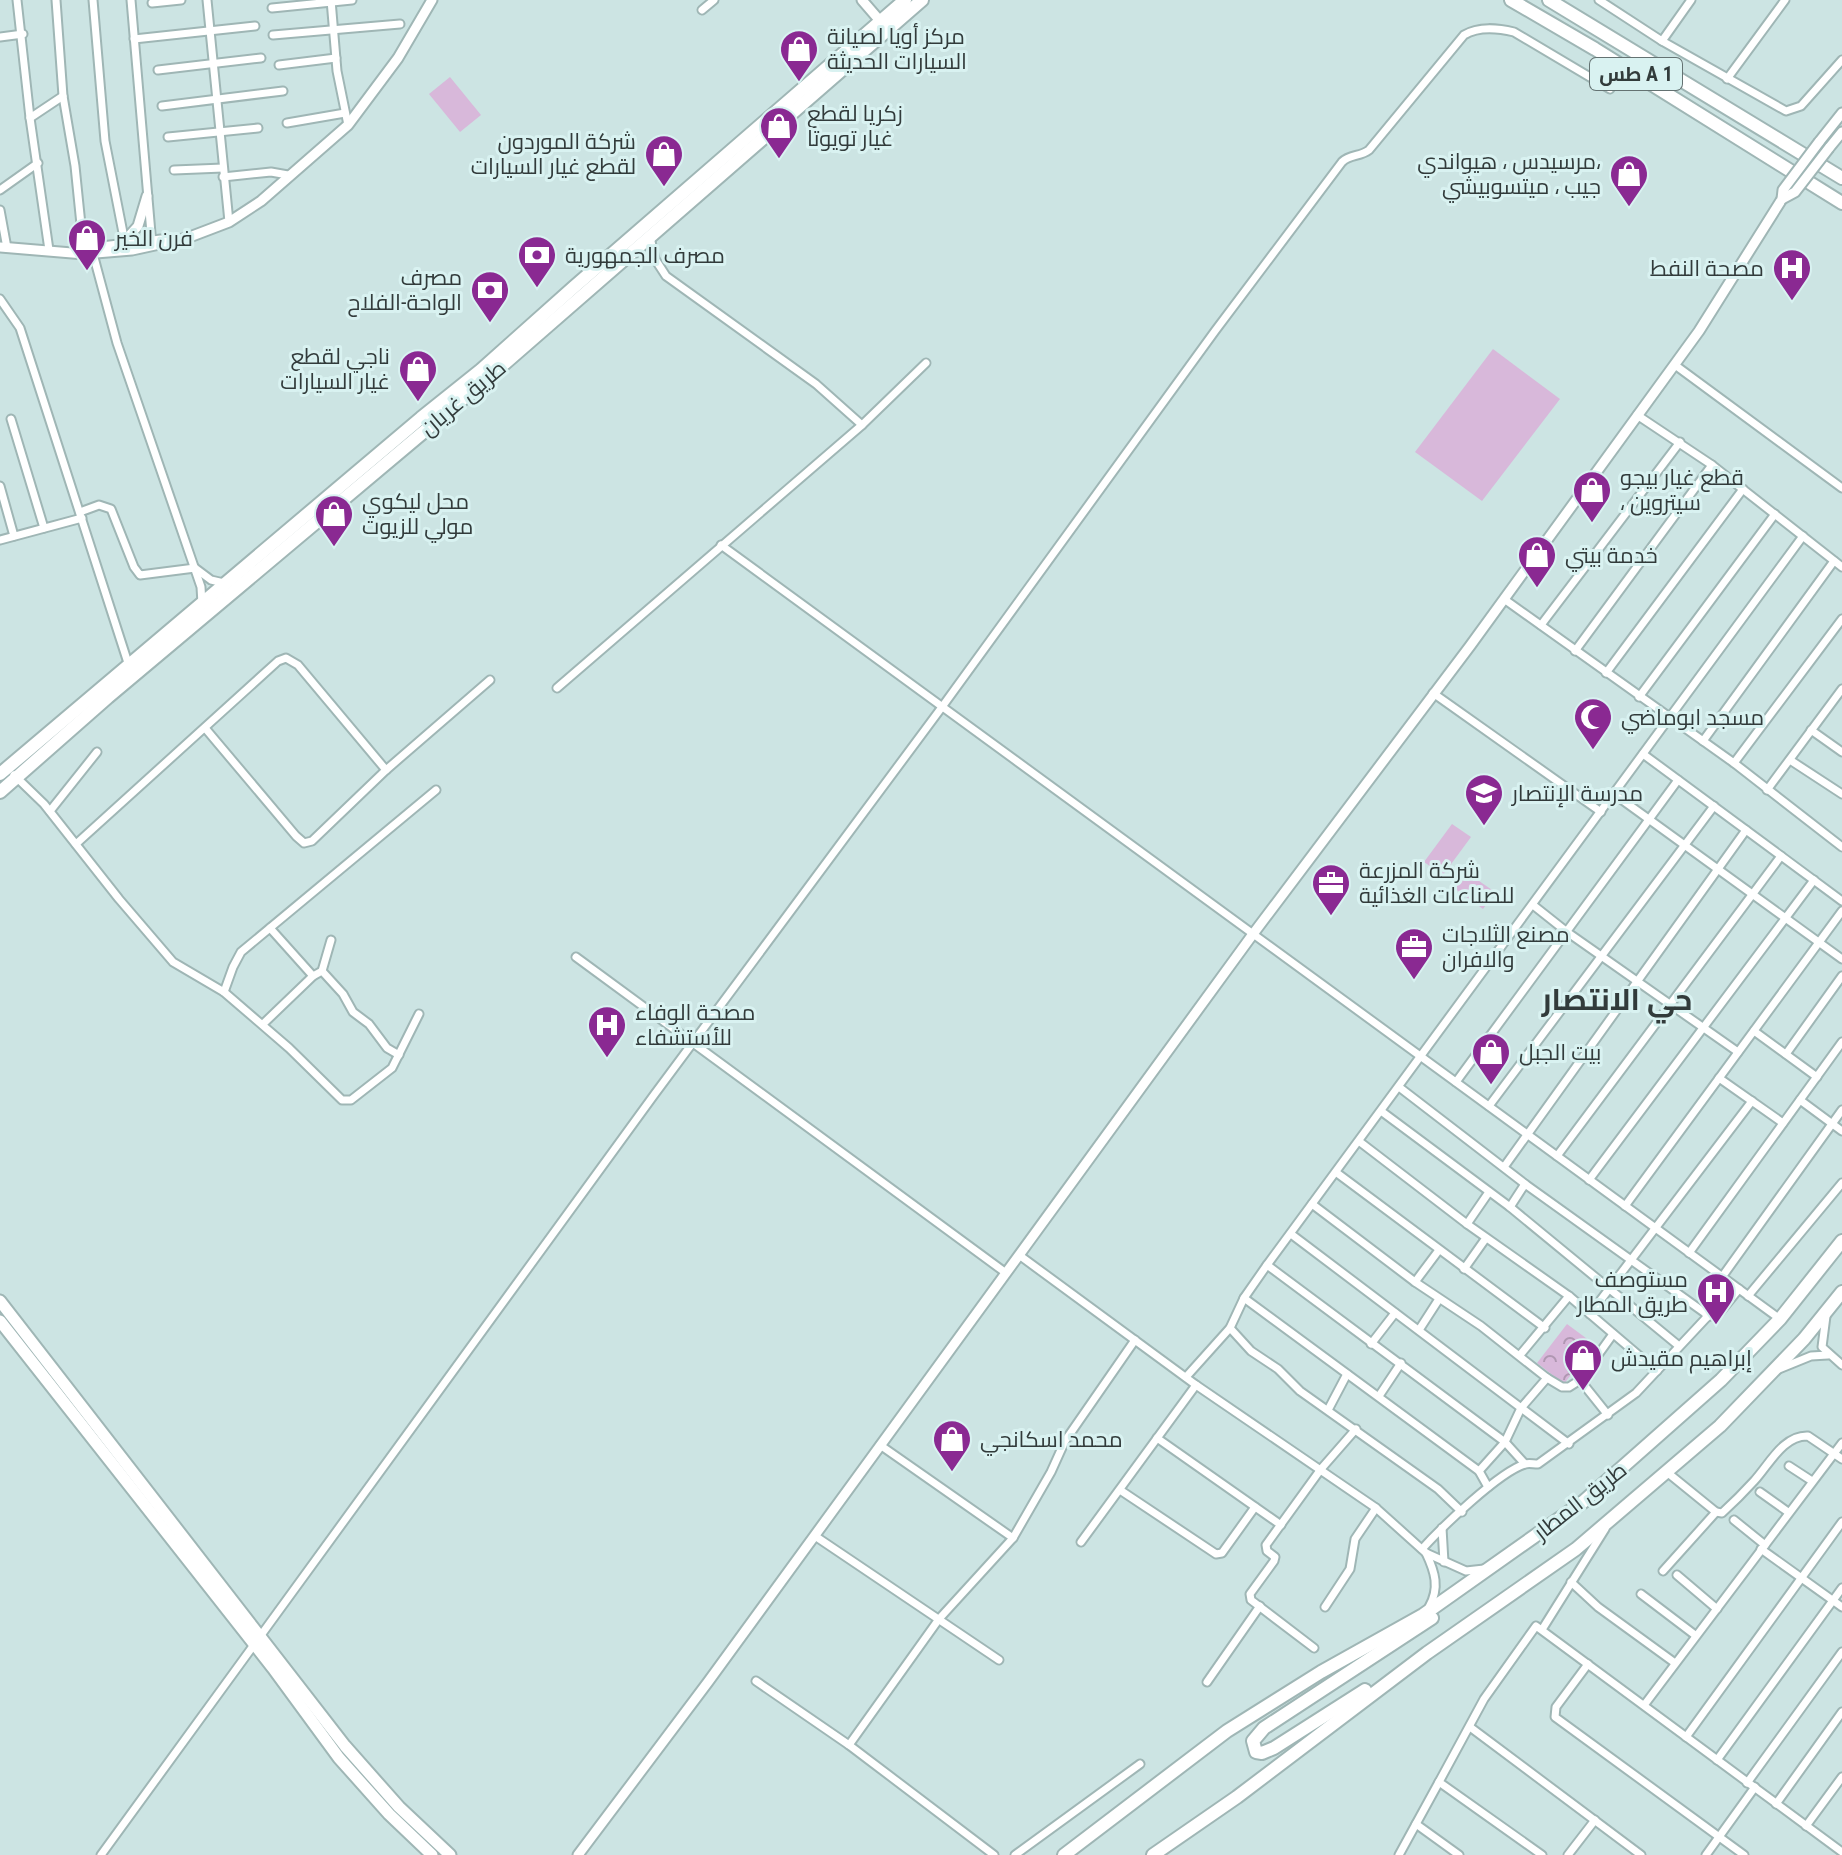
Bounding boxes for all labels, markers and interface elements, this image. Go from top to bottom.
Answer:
place label: مركز أويا لصيانة السيارات الحديثة [827,23,967,74]
shop icon: مركز أويا لصيانة السيارات الحديثة [778,28,820,83]
road number: طس A 1 [1590,58,1682,90]
place label: زكريا لقطع غيار تويوتا [807,101,903,151]
shop icon: زكريا لقطع غيار تويوتا [758,105,800,160]
place label: شركة الموردون لقطع غيار السيارات [471,129,636,181]
shop icon: شركة الموردون لقطع غيار السيارات [643,133,685,188]
place label: مرسيدس ، هيواندي، جيب ، ميتسوبيشي [1417,149,1601,203]
shop icon: مرسيدس ، هيواندي، جيب ، ميتسوبيشي [1608,153,1650,208]
shop icon: فرن الخير [66,217,108,272]
place label: فرن الخير [113,226,193,251]
bank icon: مصرف الجمهورية [516,234,558,289]
place label: مصرف الجمهورية [565,243,725,269]
hospital icon: مصحة النفط [1771,247,1813,302]
place label: مصحة النفط [1650,256,1764,281]
place label: مصرف الواحة-الفلاح [347,265,462,317]
bank icon: مصرف الواحة-الفلاح [469,269,511,324]
place label: ناجي لقطع غيار السيارات [280,344,390,394]
shop icon: ناجي لقطع غيار السيارات [397,348,439,403]
street label: طريق غريان [415,355,511,442]
place label: قطع غيار بيجو ، سيتروين [1620,465,1744,516]
shop icon: قطع غيار بيجو ، سيتروين [1571,469,1613,524]
place label: محل ليكوي مولي للزيوت [362,489,473,543]
shop icon: محل ليكوي مولي للزيوت [313,493,355,548]
shop icon: خدمة بيتي [1516,534,1558,589]
place label: خدمة بيتي [1565,543,1658,572]
mosque icon: مسجد ابوماضي [1572,696,1614,751]
place label: مسجد ابوماضي [1621,705,1764,734]
school or university icon: مدرسة الإنتصار [1463,772,1505,827]
place label: مدرسة الإنتصار [1510,781,1643,808]
place label: شركة المزرعة للصناعات الغذائية [1359,858,1514,908]
office icon: شركة المزرعة للصناعات الغذائية [1310,862,1352,917]
place label: مصنع الثلاجات والافران [1442,922,1570,972]
office icon: مصنع الثلاجات والافران [1393,926,1435,981]
district label: حي الانتصار [1541,982,1692,1024]
place label: مصحة الوفاء للأستشفاء [635,1000,755,1050]
hospital icon: مصحة الوفاء للأستشفاء [586,1004,628,1059]
shop icon: بيت الجبل [1470,1031,1512,1086]
place label: بيت الجبل [1519,1040,1601,1066]
place label: مستوصف طريق المطار [1575,1267,1688,1318]
hospital icon: مستوصف طريق المطار [1695,1271,1737,1326]
shop icon: إبراهيم مقيدش [1562,1337,1604,1392]
place label: إبراهيم مقيدش [1611,1346,1752,1374]
shop icon: محمد اسكانجي [931,1418,973,1473]
place label: محمد اسكانجي [980,1427,1123,1456]
street label: طريق المطار [1527,1457,1632,1547]

